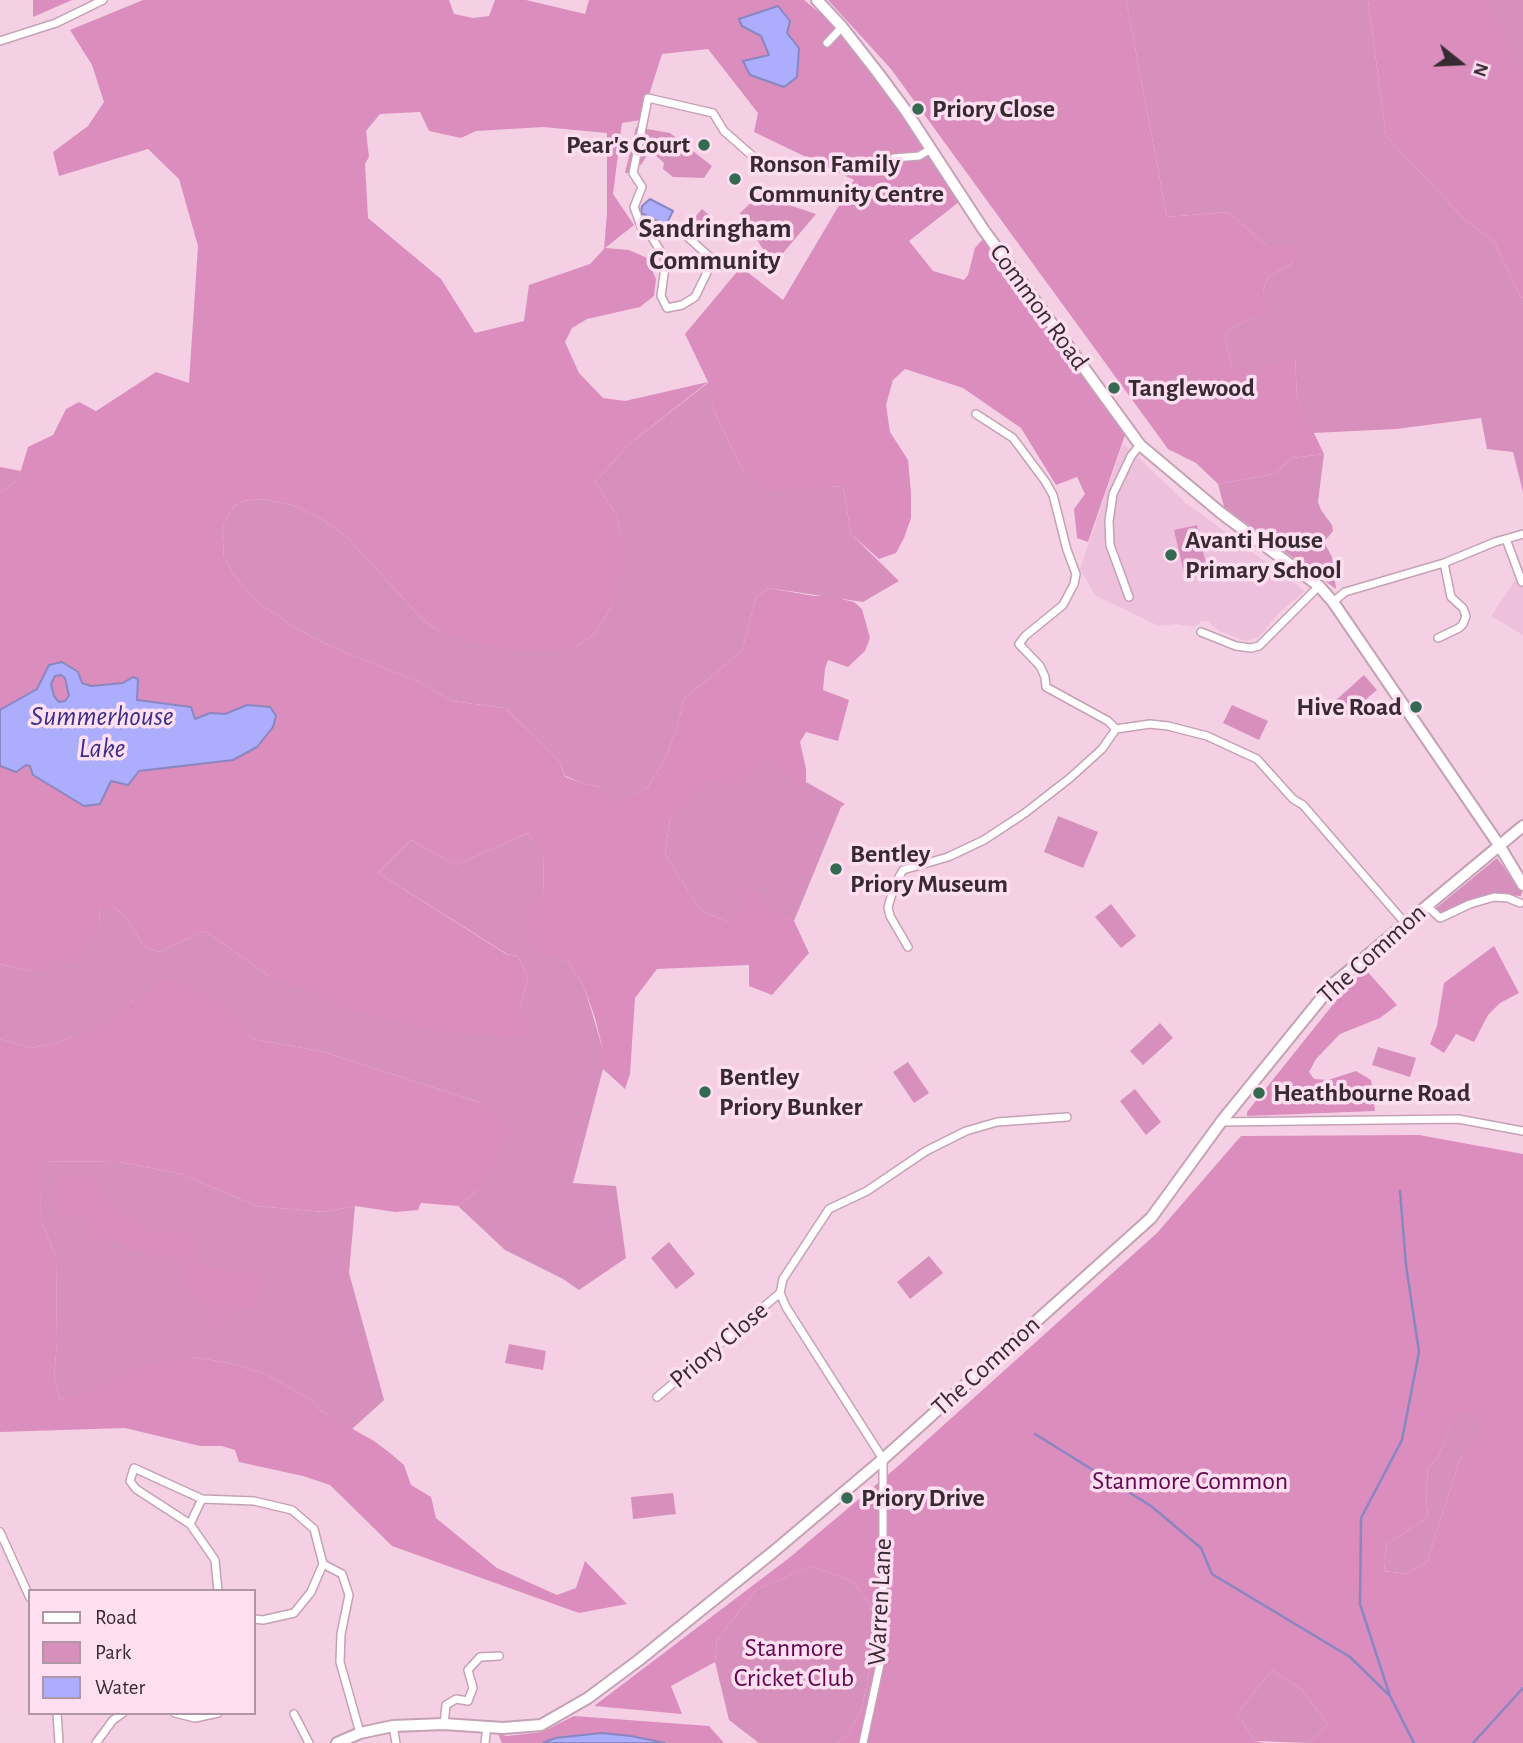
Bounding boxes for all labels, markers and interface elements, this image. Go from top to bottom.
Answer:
north arrow [1425,28,1495,98]
text: N [1469,60,1492,79]
place label: Priory Close [932,93,1055,125]
marker: Priory Close [910,101,926,117]
place label: Pear's Court [566,129,690,161]
marker: Pear's Court [696,137,712,153]
place label: Ronson Family Community Centre [749,148,944,210]
marker: Ronson Family Community Centre [727,171,743,187]
district label: Sandringham Community [638,212,792,278]
street label: Common Road [983,238,1095,376]
place label: Tanglewood [1128,372,1255,404]
marker: Tanglewood [1106,380,1122,396]
place label: Avanti House Primary School [1185,524,1342,586]
marker: Avanti House Primary School [1163,547,1179,563]
place label: Hive Road [1296,691,1402,723]
marker: Hive Road [1408,699,1424,715]
water label: Summerhouse Lake [31,700,173,766]
place label: Bentley Priory Museum [850,838,1008,900]
marker: Bentley Priory Museum [828,861,844,877]
street label: The Common [1311,897,1433,1011]
place label: Bentley Priory Bunker [719,1061,862,1122]
place label: Heathbourne Road [1273,1077,1470,1109]
marker: Bentley Priory Bunker [697,1084,713,1100]
marker: Heathbourne Road [1251,1085,1267,1101]
street label: Priory Close [663,1295,775,1395]
street label: The Common [925,1309,1047,1423]
park label: Stanmore Common [1092,1465,1288,1497]
place label: Priory Drive [861,1482,985,1514]
marker: Priory Drive [839,1490,855,1506]
street label: Warren Lane [861,1537,899,1667]
legend [28,1589,256,1715]
text: Road [95,1607,137,1628]
park label: Stanmore Cricket Club [734,1632,854,1694]
text: Park [95,1642,131,1663]
text: Water [95,1677,145,1698]

